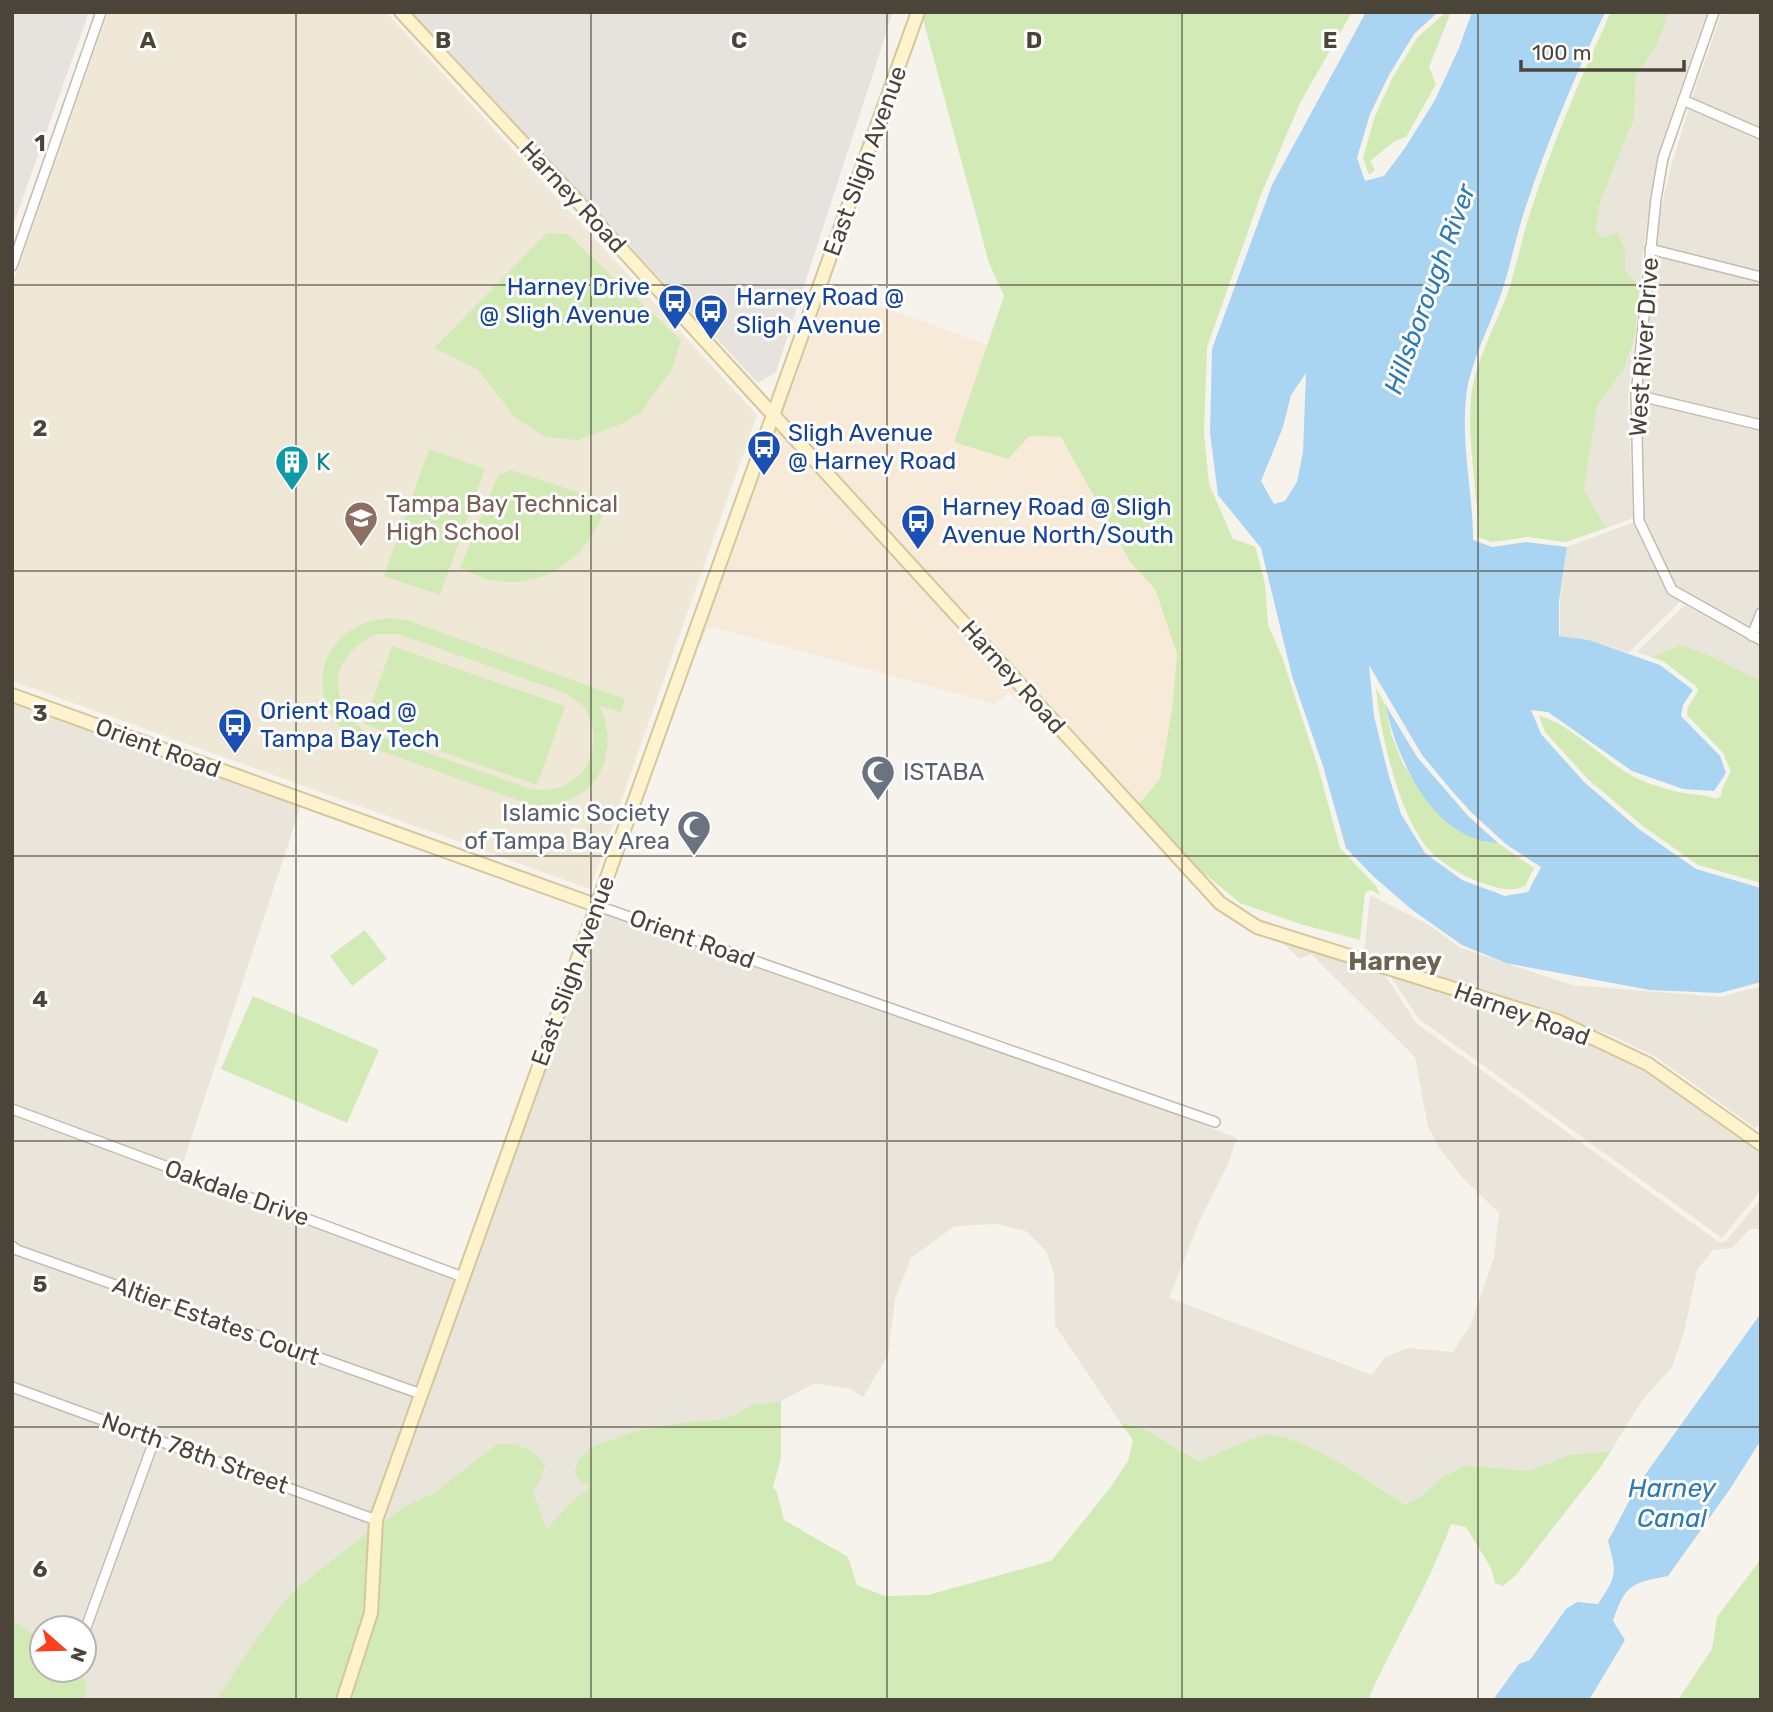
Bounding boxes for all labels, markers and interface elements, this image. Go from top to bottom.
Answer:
text: A [140,26,157,54]
text: B [435,26,451,54]
text: C [731,26,747,54]
text: D [1026,26,1042,54]
text: E [1323,26,1337,54]
scale bar [1521,28,1684,72]
text: 100 m [1532,40,1591,65]
street label: East Sligh Avenue [818,62,912,260]
text: 1 [34,129,46,157]
street label: Harney Road [514,135,632,259]
water label: Hillsborough River [1378,179,1483,398]
street label: West River Drive [1624,256,1664,438]
place label: Harney Drive @ Sligh Avenue [479,273,650,329]
bus stop icon: Harney Drive @ Sligh Avenue [656,282,694,331]
place label: Harney Road @ Sligh Avenue [736,283,904,339]
bus stop icon: Harney Road @ Sligh Avenue [692,292,730,341]
text: 2 [33,414,47,442]
place label: Sligh Avenue @ Harney Road [788,419,956,475]
bus stop icon: Sligh Avenue @ Harney Road [745,428,783,477]
building icon: K [273,443,311,492]
place label: K [316,448,331,476]
place label: Tampa Bay Technical High School [386,490,618,546]
place label: Harney Road @ Sligh Avenue North/South [942,493,1174,549]
school or university icon: Tampa Bay Technical High School [342,499,380,548]
bus stop icon: Harney Road @ Sligh Avenue North/South [899,502,937,551]
street label: Harney Road [955,615,1071,739]
place label: Orient Road @ Tampa Bay Tech [260,697,440,753]
text: 3 [32,699,48,727]
bus stop icon: Orient Road @ Tampa Bay Tech [216,706,254,755]
street label: Orient Road [92,712,224,784]
mosque icon: ISTABA [859,753,897,802]
place label: ISTABA [903,758,984,786]
place label: Islamic Society of Tampa Bay Area [464,799,670,855]
mosque icon: Islamic Society of Tampa Bay Area [675,808,713,857]
street label: East Sligh Avenue [526,872,620,1070]
street label: Orient Road [626,903,758,975]
district label: Harney [1348,946,1442,977]
street label: Harney Road [1450,976,1594,1052]
text: 4 [32,985,48,1013]
street label: Oakdale Drive [161,1154,313,1232]
text: 5 [33,1270,48,1298]
street label: Altier Estates Court [109,1271,323,1371]
street label: North 78th Street [98,1406,292,1500]
water label: Harney Canal [1628,1473,1716,1534]
text: 6 [33,1555,48,1583]
north arrow [28,1614,98,1684]
text: N [65,1644,92,1665]

